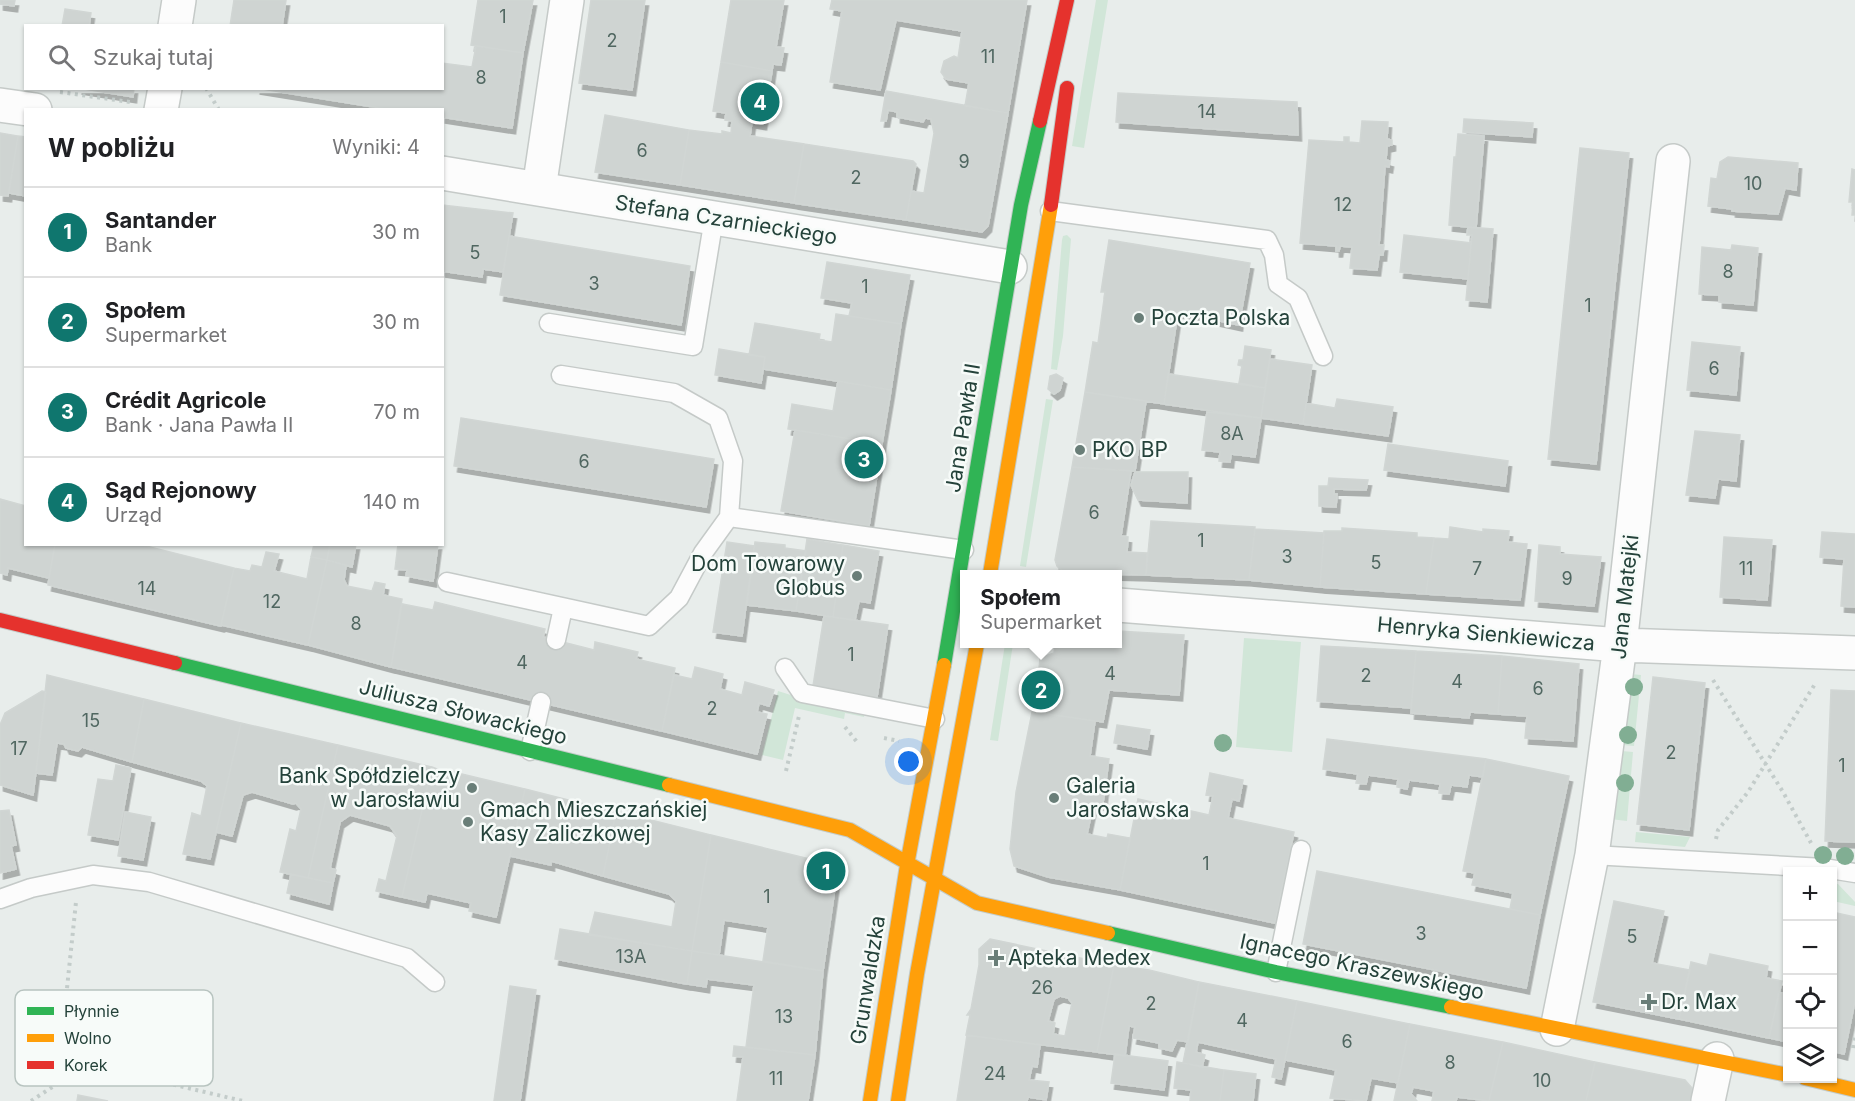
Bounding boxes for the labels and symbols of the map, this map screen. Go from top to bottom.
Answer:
house number: 1 [499,6,507,27]
house number: 2 [607,30,617,51]
house number: 11 [981,46,995,67]
house number: 8 [475,67,487,88]
pin: 4 [740,80,780,124]
house number: 14 [1198,101,1216,122]
house number: 6 [636,140,648,161]
house number: 9 [958,151,970,172]
house number: 2 [851,167,861,188]
house number: 10 [1744,173,1762,194]
street label: Stefana Czarnieckiego [613,190,839,249]
house number: 12 [1334,194,1352,215]
house number: 5 [470,242,480,263]
house number: 8 [1722,261,1734,282]
house number: 3 [588,273,600,294]
house number: 1 [861,276,869,297]
house number: 1 [1584,295,1592,316]
place label: Poczta Polska [1151,305,1290,330]
marker: Poczta Polska [1132,311,1146,325]
house number: 6 [1708,358,1720,379]
street label: Jana Pawła II [940,362,985,494]
house number: 8A [1220,423,1244,444]
pin: 3 [844,436,884,482]
place label: PKO BP [1092,437,1168,462]
marker: PKO BP [1073,443,1087,457]
house number: 6 [578,451,590,472]
house number: 6 [1088,502,1100,523]
house number: 1 [1197,530,1205,551]
street label: Jana Matejki [1606,533,1643,661]
house number: 3 [1281,546,1293,567]
place label: Dom Towarowy Globus [691,551,845,600]
house number: 5 [1371,552,1381,573]
house number: 7 [1472,558,1482,579]
house number: 11 [1739,558,1753,579]
house number: 9 [1561,568,1573,589]
marker: Dom Towarowy Globus [850,569,864,583]
house number: 14 [138,578,156,599]
house number: 12 [263,591,281,612]
street label: Henryka Sienkiewicza [1376,612,1596,655]
house number: 8 [350,613,362,634]
house number: 1 [847,644,855,665]
house number: 4 [516,652,528,673]
house number: 4 [1104,663,1116,684]
house number: 2 [1361,665,1371,686]
pin: 2 [1022,668,1060,712]
house number: 4 [1451,671,1463,692]
street label: Juliusza Słowackiego [357,674,570,749]
house number: 6 [1532,678,1544,699]
house number: 2 [707,698,717,719]
house number: 15 [82,710,100,731]
house number: 17 [10,738,28,759]
house number: 2 [1666,742,1676,763]
your location [894,747,923,776]
house number: 1 [1838,755,1846,776]
place label: Bank Spółdzielczy w Jarosławiu [279,763,460,812]
place label: Galeria Jarosławska [1066,773,1189,822]
marker: Bank Spółdzielczy w Jarosławiu [465,781,479,795]
marker: Galeria Jarosławska [1047,791,1061,805]
place label: Gmach Mieszczańskiej Kasy Zaliczkowej [480,797,707,846]
marker: Gmach Mieszczańskiej Kasy Zaliczkowej [461,815,475,829]
pin: 1 [806,848,846,894]
house number: 1 [1202,853,1210,874]
house number: 1 [763,886,771,907]
street label: Grunwaldzka [845,914,890,1046]
house number: 3 [1415,923,1427,944]
house number: 5 [1627,926,1637,947]
street label: Ignacego Kraszewskiego [1238,928,1486,1005]
place label: Apteka Medex [1008,945,1151,970]
house number: 13A [616,946,646,967]
marker: Apteka Medex [989,951,1003,965]
house number: 26 [1031,977,1053,998]
place label: Dr. Max [1661,989,1737,1014]
legend [15,990,213,1086]
house number: 2 [1146,993,1156,1014]
marker: Dr. Max [1642,995,1656,1009]
text: Płynnie [64,1001,119,1021]
house number: 13 [775,1006,793,1027]
house number: 4 [1236,1010,1248,1031]
text: Wolno [64,1028,111,1048]
house number: 6 [1341,1031,1353,1052]
house number: 8 [1444,1052,1456,1073]
text: Korek [64,1055,108,1075]
house number: 24 [984,1063,1006,1084]
house number: 11 [769,1068,783,1089]
house number: 10 [1533,1070,1551,1091]

